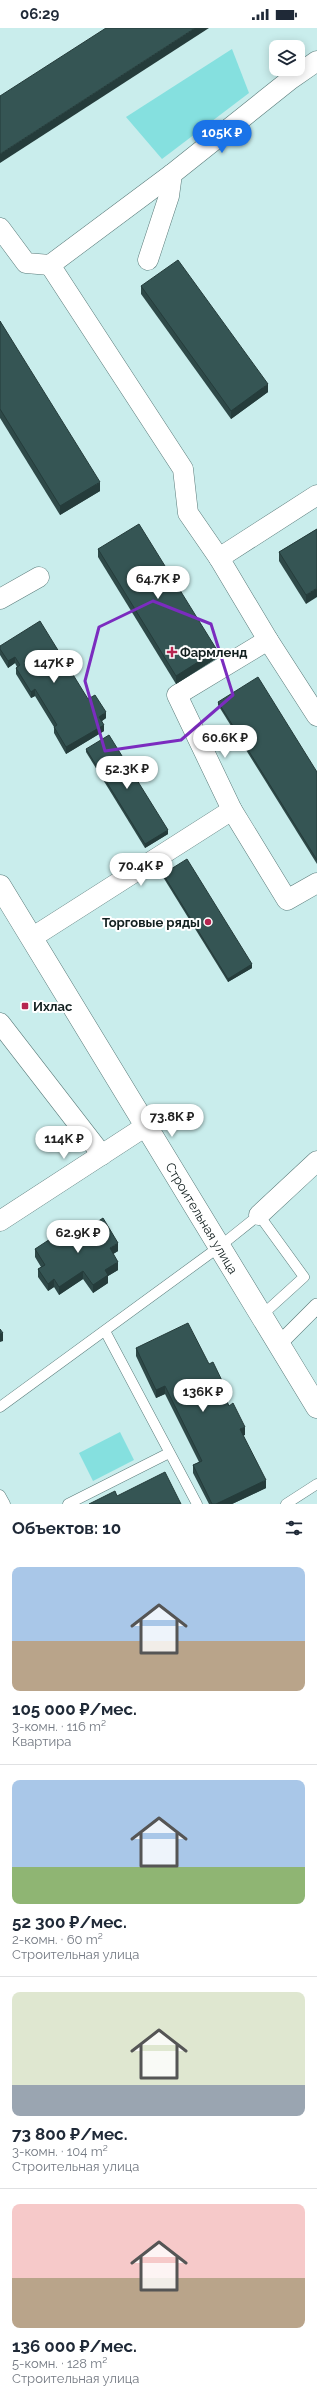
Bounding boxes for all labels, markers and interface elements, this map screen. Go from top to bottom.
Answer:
text: 06:29 [20,5,59,23]
map controls [269,40,305,76]
button: layers [269,40,305,76]
pin: 105K ₽ [189,120,255,154]
text: 105K ₽ [202,125,242,140]
pin: 64.7K ₽ [121,566,195,600]
text: 64.7K ₽ [136,571,180,586]
place label: Фармленд [180,645,247,660]
marker: Фармленд [167,647,177,657]
pin: 147K ₽ [21,650,87,684]
text: 147K ₽ [34,655,74,670]
pin: 60.6K ₽ [188,725,262,759]
text: 60.6K ₽ [202,730,248,745]
pin: 52.3K ₽ [90,756,164,790]
text: 52.3K ₽ [105,761,149,776]
pin: 70.4K ₽ [104,853,178,887]
text: 70.4K ₽ [119,858,163,873]
place label: Торговые ряды [102,915,200,930]
marker: Торговые ряды [203,917,213,927]
place label: Ихлас [33,999,73,1014]
marker: Ихлас [20,1001,30,1011]
pin: 73.8K ₽ [135,1104,209,1138]
text: 73.8K ₽ [150,1109,194,1124]
pin: 114K ₽ [31,1126,97,1160]
text: 114K ₽ [44,1131,84,1146]
street label: Строительная улица [162,1160,241,1277]
pin: 62.9K ₽ [41,1220,115,1254]
text: 62.9K ₽ [55,1225,101,1240]
pin: 136K ₽ [170,1379,236,1413]
text: 136K ₽ [183,1384,223,1399]
icon: filters [283,1517,305,1539]
text: Объектов: 10 [12,1518,121,1538]
icon: home [123,1593,195,1665]
text: 105 000 ₽/мес. [12,1699,137,1719]
text: 3-комн. · 116 m² [12,1719,106,1734]
text: Квартира [12,1734,71,1749]
icon: home [123,1806,195,1878]
text: 52 300 ₽/мес. [12,1912,127,1932]
text: 2-комн. · 60 m² [12,1932,103,1947]
text: Строительная улица [12,1947,139,1962]
icon: home [123,2018,195,2090]
text: 73 800 ₽/мес. [12,2124,128,2144]
text: 3-комн. · 104 m² [12,2144,108,2159]
text: Строительная улица [12,2159,139,2174]
icon: home [123,2230,195,2302]
text: 136 000 ₽/мес. [12,2336,137,2356]
text: 5-комн. · 128 m² [12,2356,107,2371]
text: Строительная улица [12,2371,139,2386]

